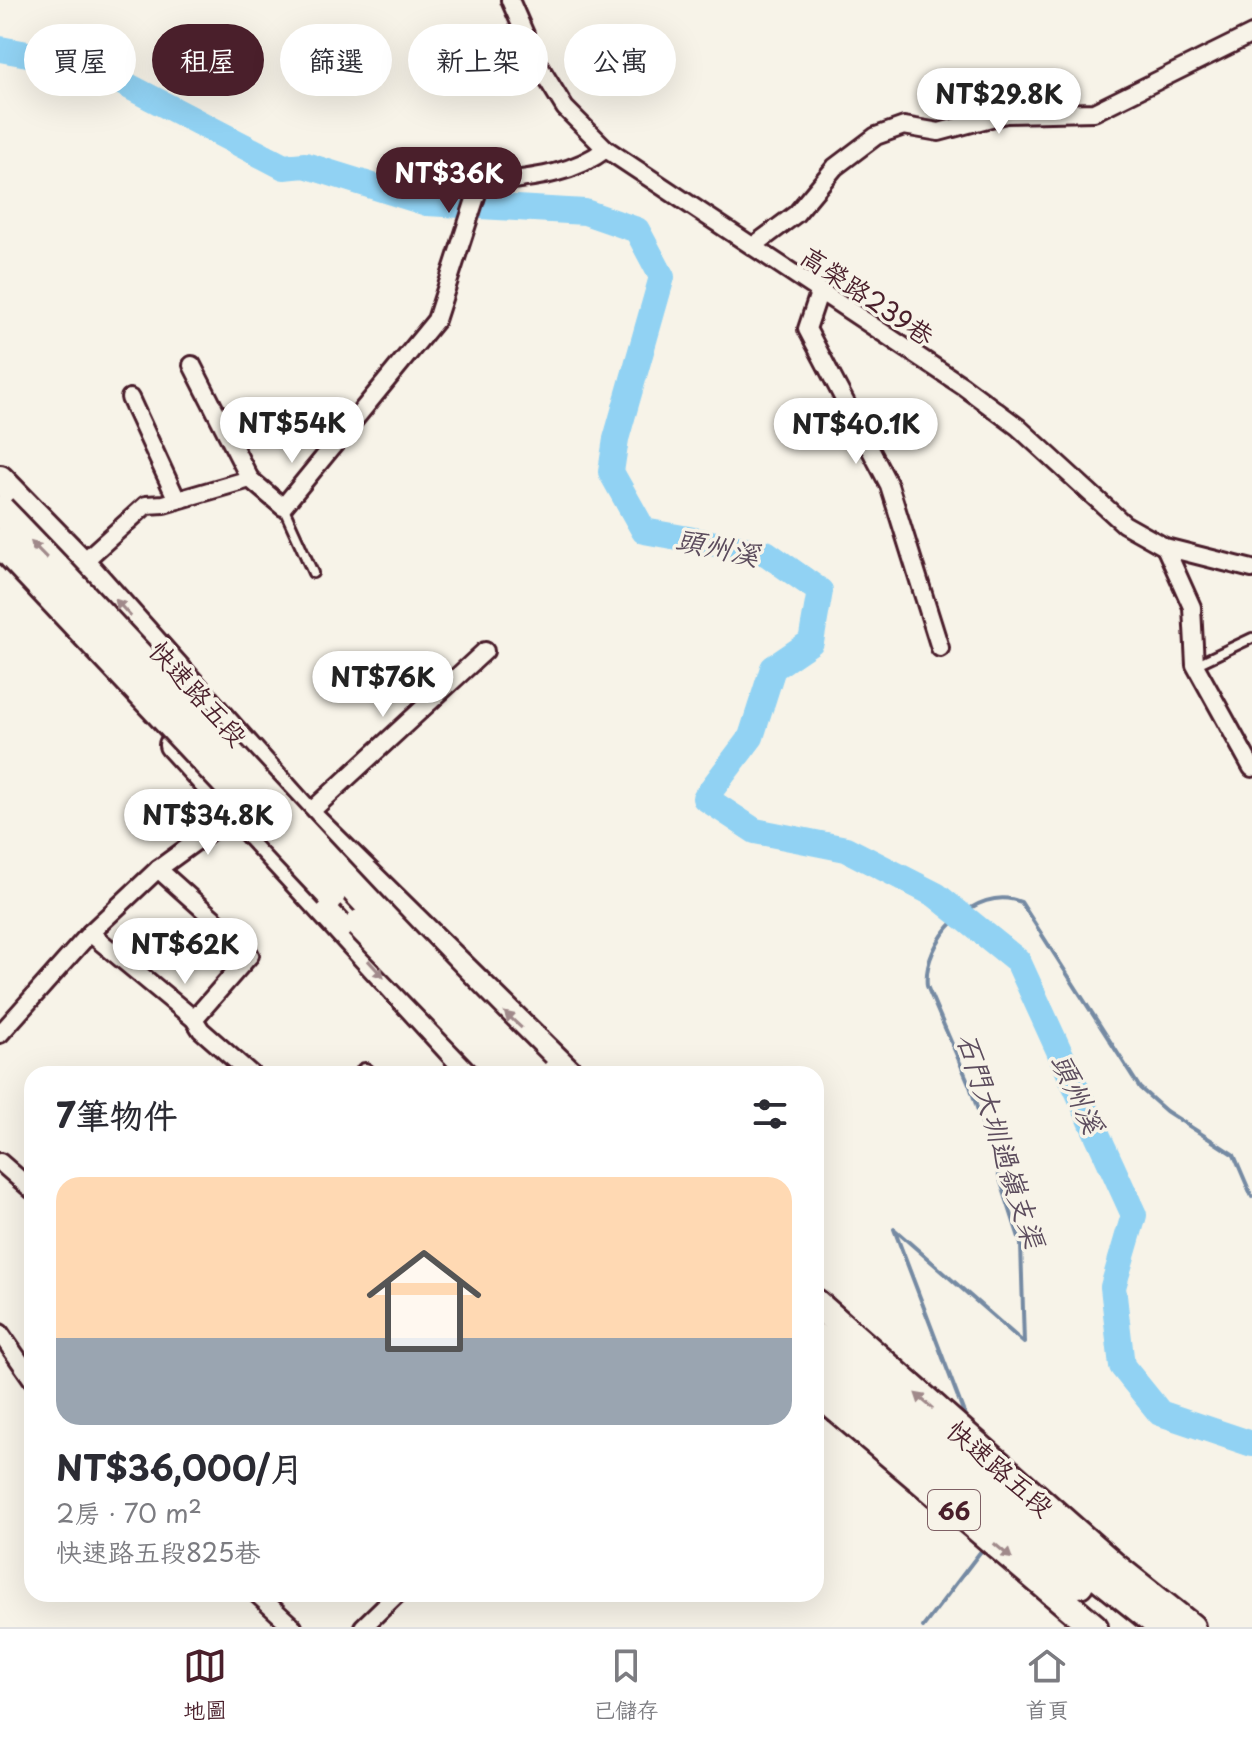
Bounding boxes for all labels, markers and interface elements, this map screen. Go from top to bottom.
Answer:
chip: 買屋 [24,24,136,96]
chip: 租屋 [152,24,264,96]
chip: 篩選 [280,24,392,96]
chip: 新上架 [408,24,548,96]
chip: 公寓 [564,24,676,96]
pin: NT$29.8K [916,68,1082,136]
text: NT$29.8K [935,74,1063,113]
pin: NT$36K [384,147,514,215]
text: NT$36K [394,153,504,192]
street label: 高榮路239巷 [793,236,943,354]
pin: NT$54K [227,397,357,465]
pin: NT$40.1K [773,398,939,466]
text: NT$54K [238,403,346,442]
text: NT$40.1K [792,404,920,443]
water label: 頭州溪 [672,516,766,576]
one-way arrow [30,541,49,560]
one-way arrow [114,598,132,618]
street label: 快速路五段 [141,632,257,754]
pin: NT$76K [318,651,448,719]
text: NT$76K [330,657,436,696]
pin: NT$34.8K [125,789,291,857]
text: NT$34.8K [142,795,274,834]
pin: NT$62K [120,918,250,986]
text: NT$62K [131,924,239,963]
one-way arrow [366,959,384,978]
one-way arrow [504,1012,523,1030]
water label: 石門大圳過嶺支渠 [947,1027,1058,1255]
water label: 頭州溪 [1042,1046,1117,1142]
text: 7筆物件 [56,1088,178,1140]
icon: filters [748,1092,792,1136]
icon: home [352,1229,496,1373]
one-way arrow [914,1392,933,1410]
street label: 快速路五段 [939,1411,1063,1525]
text: NT$36,000/月 [56,1441,304,1493]
road number: 66 [928,1490,980,1530]
text: 2房 · 70 m² [56,1493,202,1532]
text: 快速路五段825巷 [56,1532,260,1571]
one-way arrow [992,1542,1012,1559]
tab: 地圖 [183,1644,227,1725]
tab: 已儲存 [593,1644,659,1725]
tab: 首頁 [1025,1644,1069,1725]

